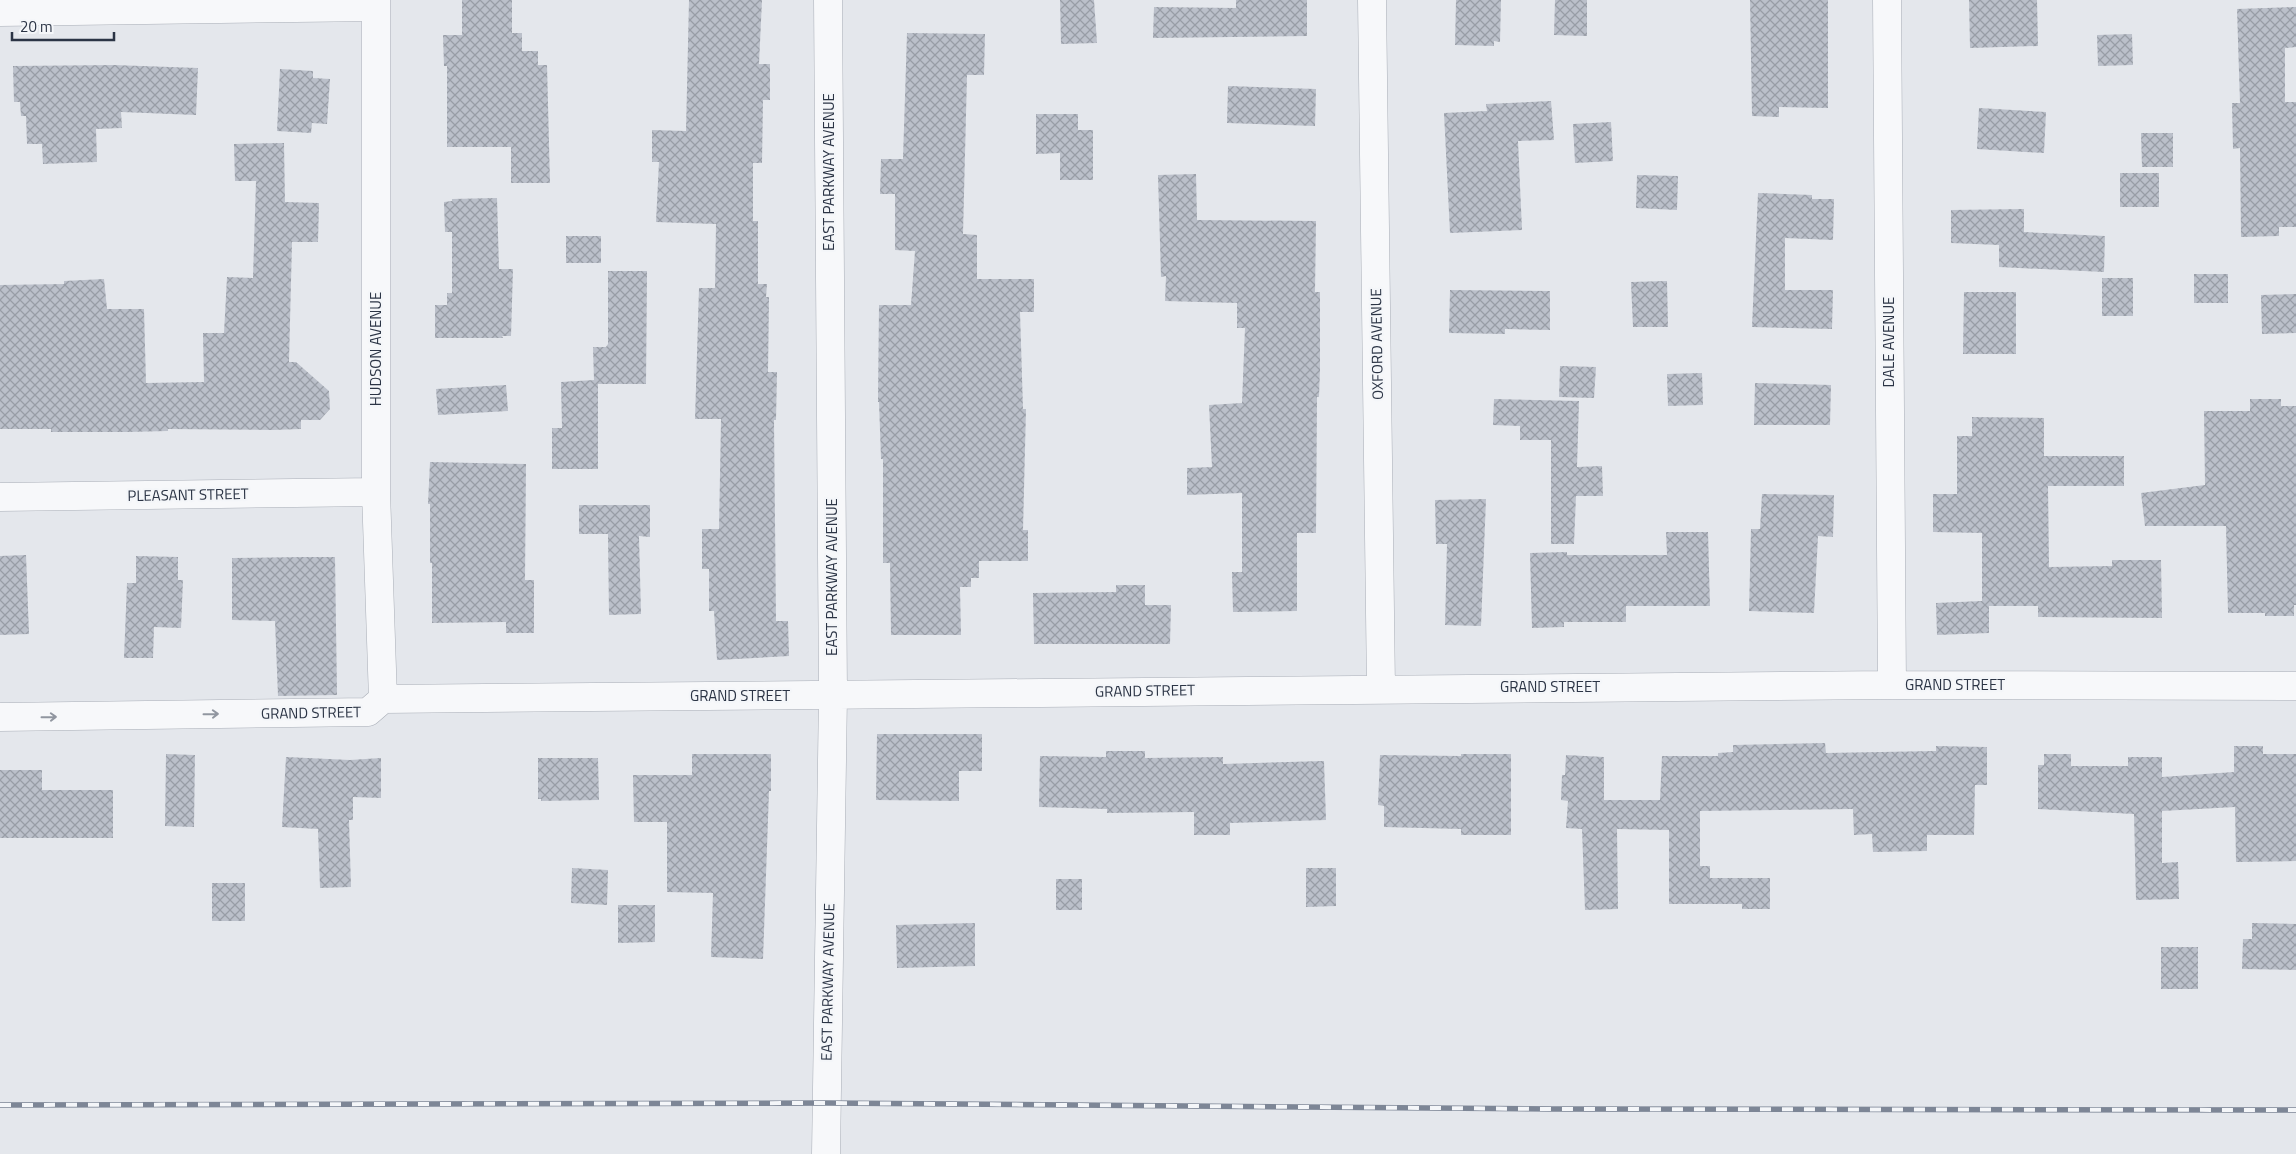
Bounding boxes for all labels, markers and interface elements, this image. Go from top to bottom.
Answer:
scale bar [12,10,115,42]
text: 20 m [20,15,53,38]
street label: EAST PARKWAY AVENUE [817,93,840,251]
street label: OXFORD AVENUE [1364,288,1389,400]
street label: HUDSON AVENUE [364,292,387,406]
street label: DALE AVENUE [1877,297,1900,387]
street label: PLEASANT STREET [127,482,249,507]
street label: EAST PARKWAY AVENUE [820,498,843,656]
street label: GRAND STREET [1905,673,2005,696]
street label: GRAND STREET [1500,675,1600,698]
street label: GRAND STREET [1095,678,1195,703]
street label: GRAND STREET [690,684,790,707]
street label: GRAND STREET [261,700,361,725]
one-way arrow [202,709,219,719]
one-way arrow [40,712,56,721]
street label: EAST PARKWAY AVENUE [815,903,840,1061]

